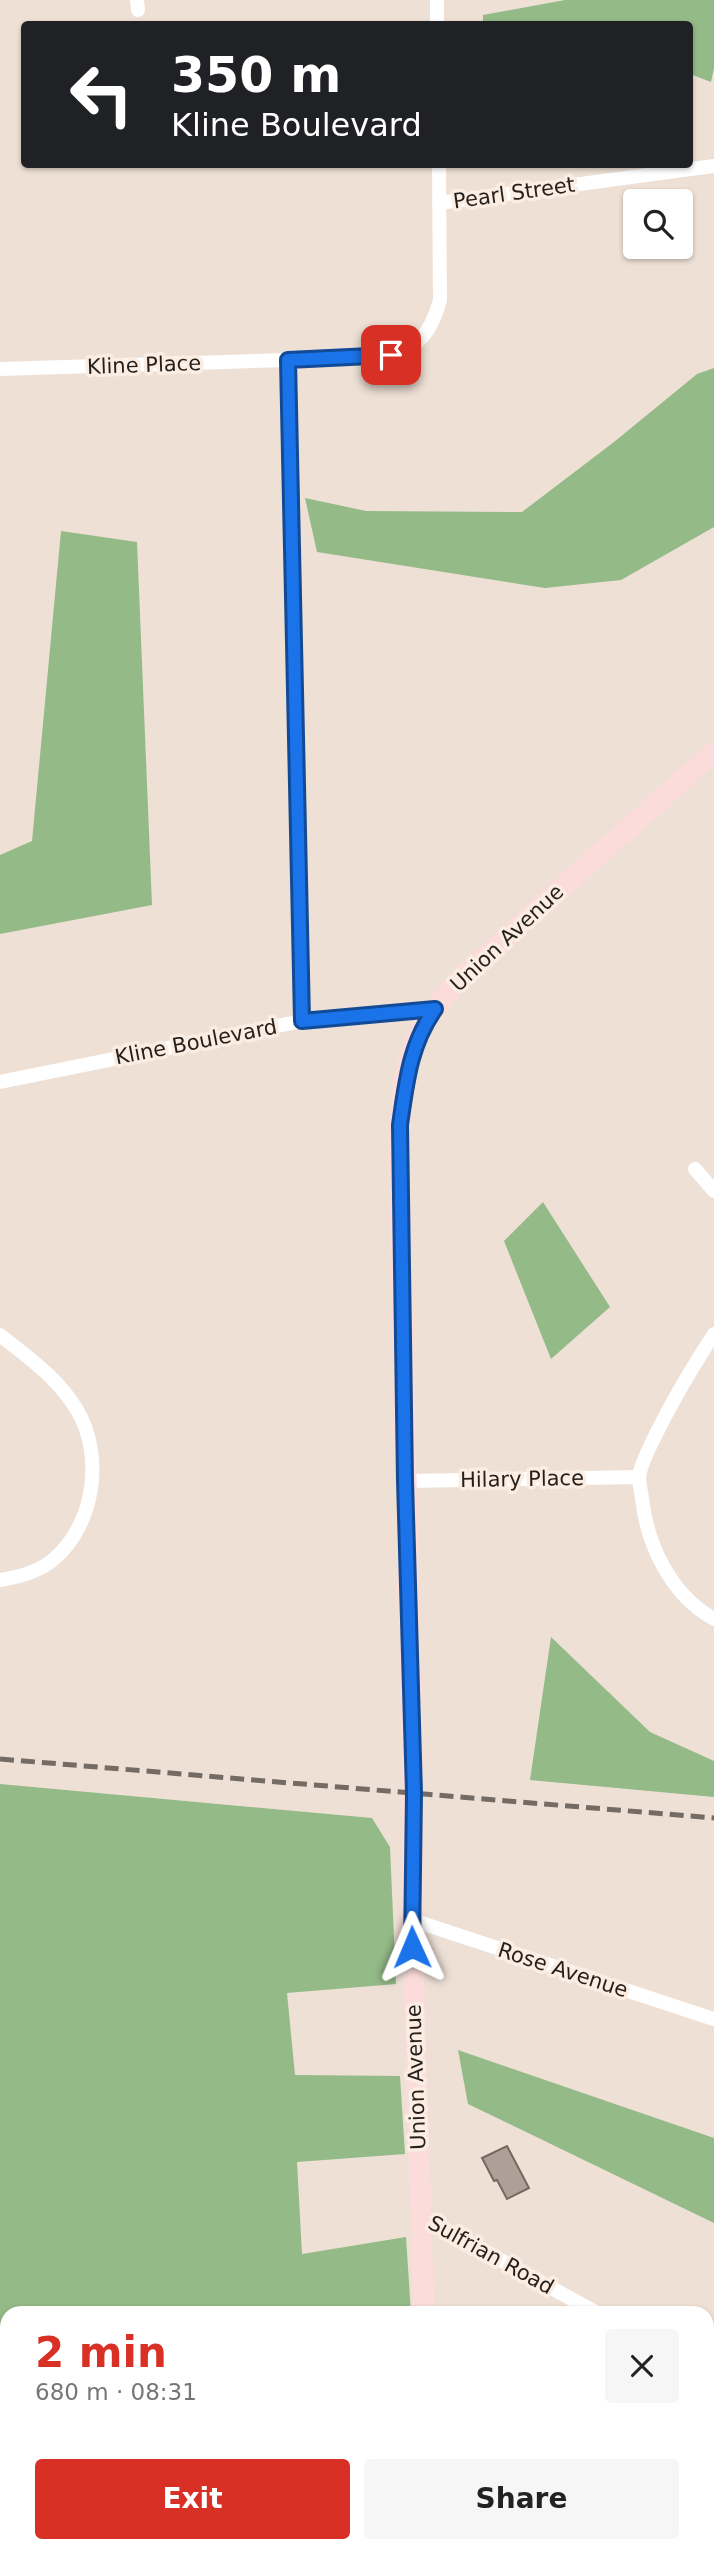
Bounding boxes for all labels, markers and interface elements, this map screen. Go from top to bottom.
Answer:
text: 350 m [171,47,341,104]
icon: left [56,49,147,140]
text: Kline Boulevard [171,106,422,144]
street label: Pearl Street [452,173,576,213]
map controls [623,189,693,259]
button: search [623,189,693,259]
pin [361,325,421,385]
icon: arrive [372,336,410,374]
street label: Kline Place [87,351,201,379]
street label: Union Avenue [446,880,568,996]
street label: Kline Boulevard [113,1015,279,1069]
street label: Hilary Place [460,1466,584,1492]
position arrow [375,1910,449,1984]
street label: Rose Avenue [495,1938,631,2002]
street label: Union Avenue [401,2004,431,2150]
street label: Sulfrian Road [424,2211,558,2299]
text: 2 min [35,2328,167,2377]
button: close [605,2329,679,2403]
text: 680 m · 08:31 [35,2379,197,2405]
button: Exit [35,2459,350,2539]
button: Share [364,2459,679,2539]

